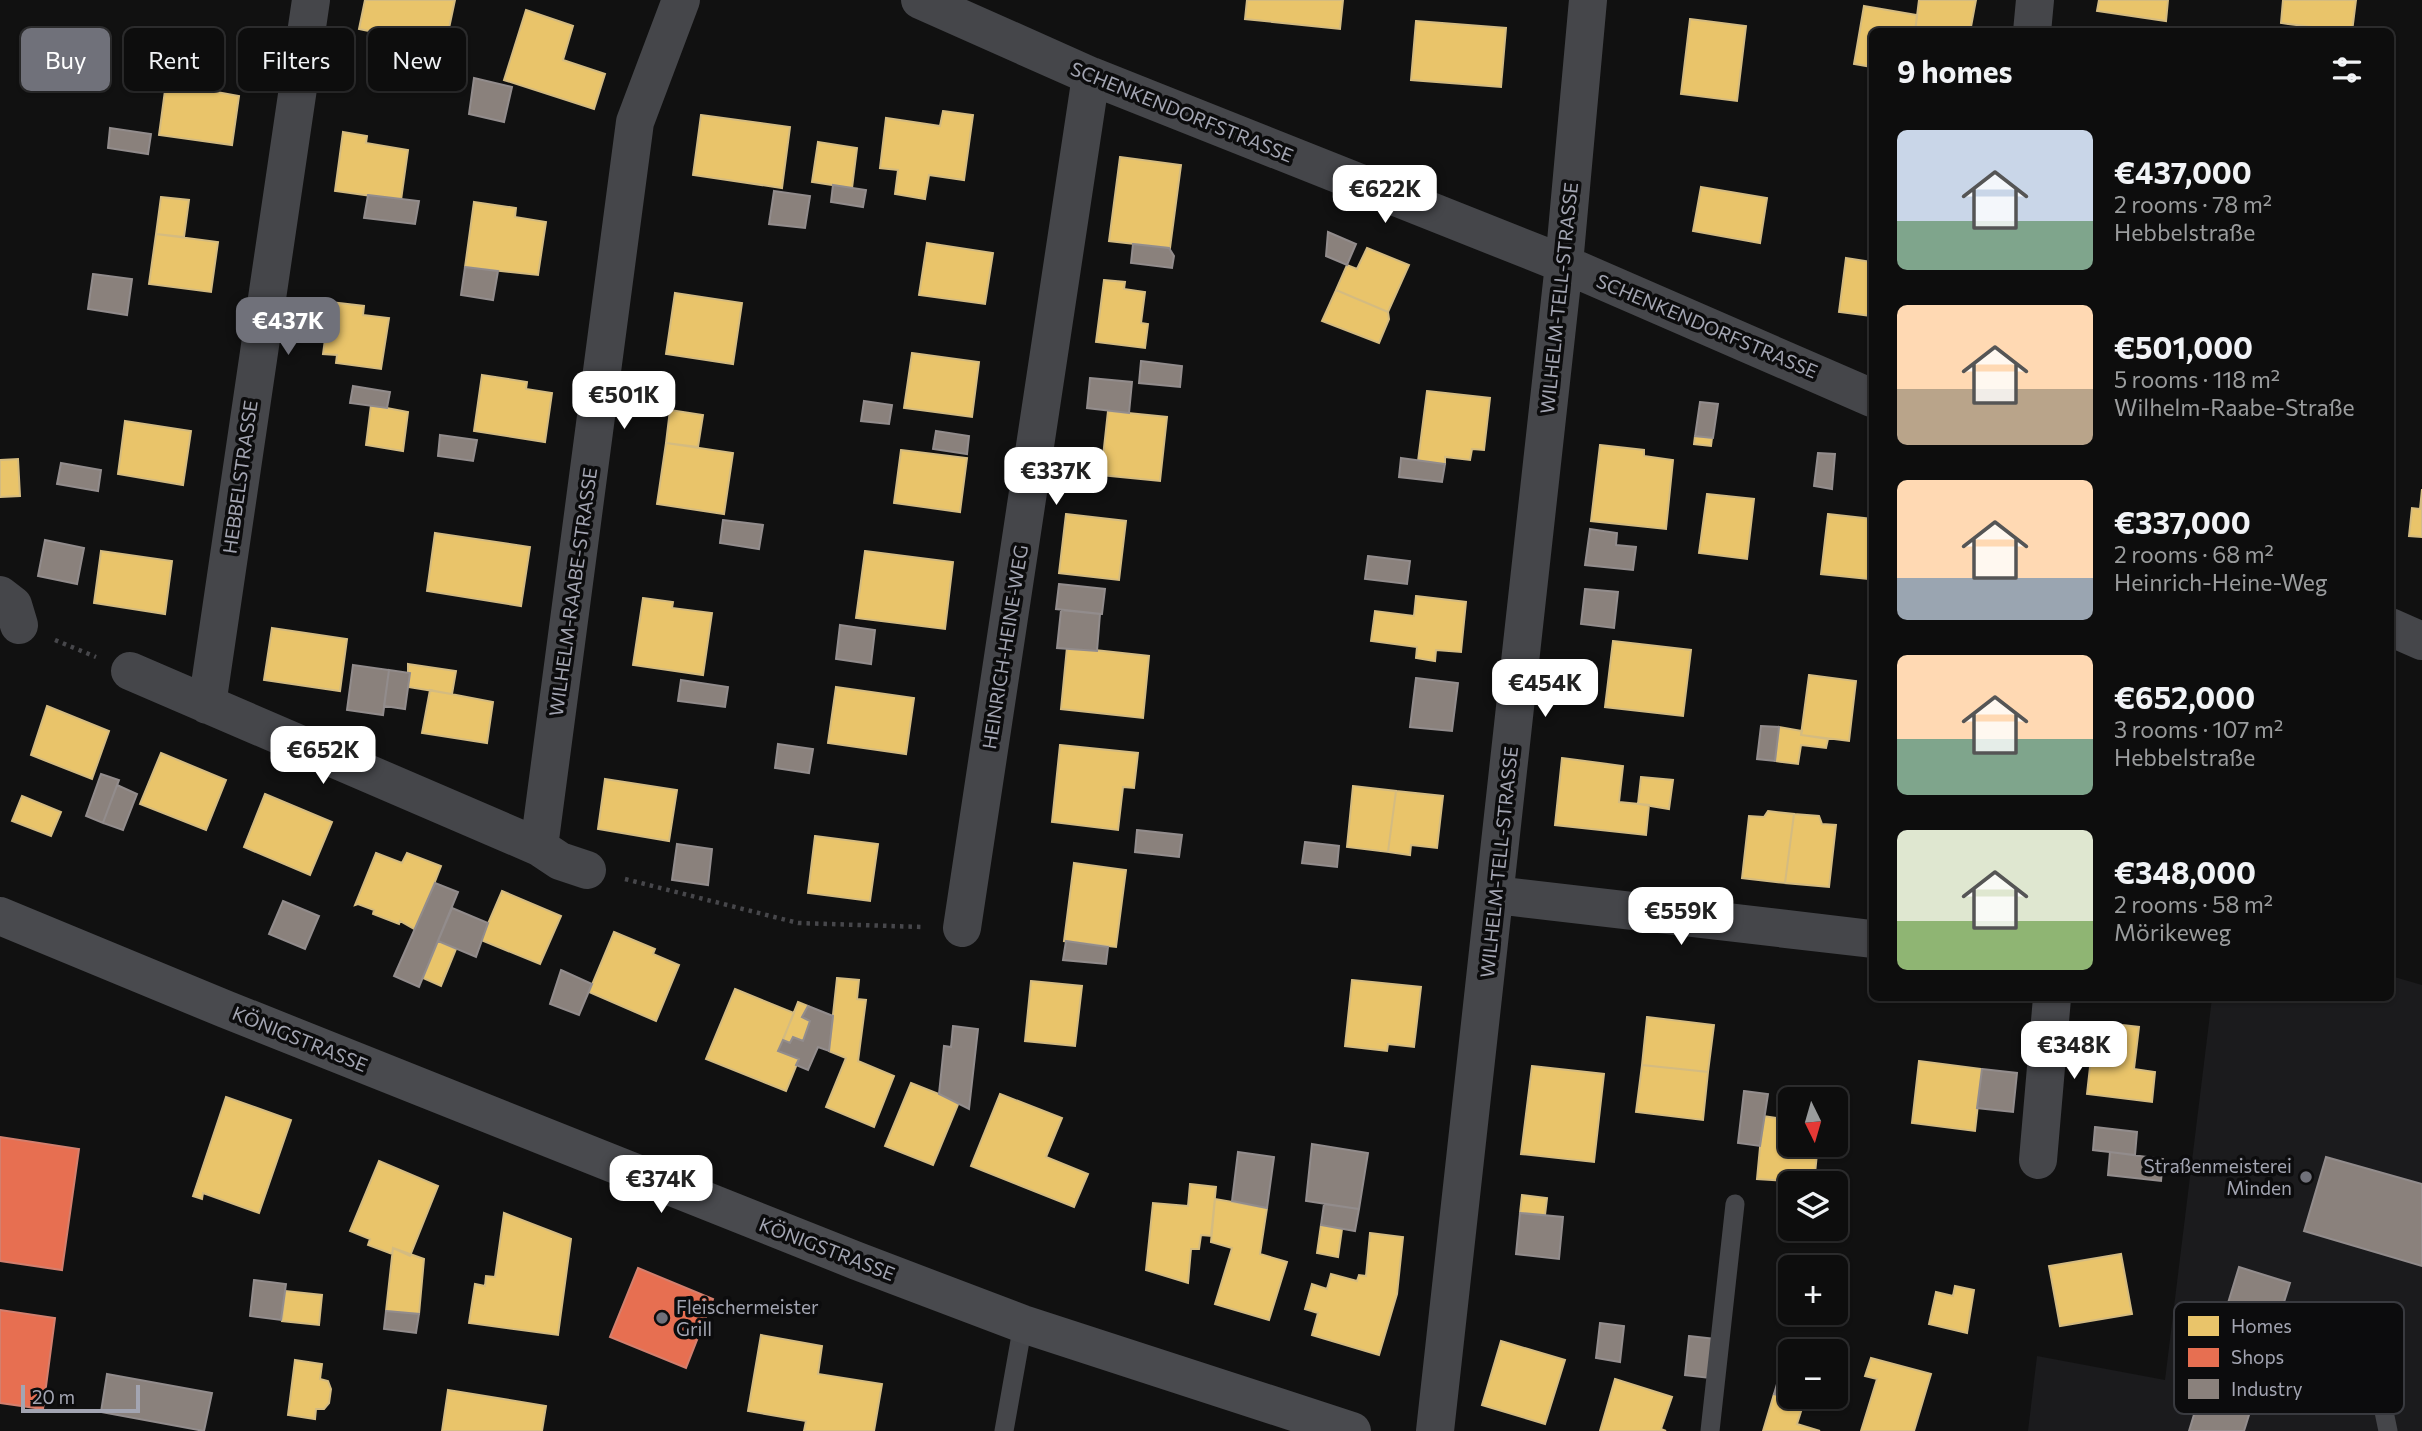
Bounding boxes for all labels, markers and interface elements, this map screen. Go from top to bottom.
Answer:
chip: Buy [21,28,110,91]
chip: Rent [124,28,224,91]
chip: Filters [238,28,354,91]
chip: New [368,28,466,91]
icon: filters [2328,51,2366,89]
text: 9 homes [1897,52,2012,89]
street label: SCHENKENDORFSTRASSE [1068,56,1297,167]
text: €437,000 [2114,153,2252,190]
icon: home [1953,158,2037,242]
pin: €622K [1336,166,1434,225]
text: €622K [1349,174,1421,202]
street label: WILHELM-TELL-STRASSE [1535,181,1582,415]
text: 2 rooms · 78 m² [2114,190,2272,218]
text: Hebbelstraße [2114,218,2255,246]
street label: SCHENKENDORFSTRASSE [1593,268,1821,383]
pin: €437K [239,298,337,357]
text: €437K [252,306,324,334]
text: €501,000 [2114,328,2253,365]
icon: home [1953,333,2037,417]
text: 5 rooms · 118 m² [2114,365,2280,393]
pin: €501K [575,372,673,431]
text: €501K [588,380,660,408]
text: Wilhelm-Raabe-Straße [2114,393,2355,421]
street label: HEBBELSTRASSE [217,399,262,555]
pin: €337K [1007,448,1105,507]
text: €337K [1020,456,1092,484]
street label: WILHELM-RAABE-STRASSE [544,466,601,718]
text: €337,000 [2114,503,2251,540]
icon: home [1953,508,2037,592]
text: 2 rooms · 68 m² [2114,540,2274,568]
street label: HEINRICH-HEINE-WEG [977,543,1032,751]
text: Heinrich-Heine-Weg [2114,568,2327,596]
pin: €454K [1496,660,1594,719]
text: €454K [1508,668,1582,696]
text: €652,000 [2114,678,2255,715]
icon: home [1953,683,2037,767]
text: 3 rooms · 107 m² [2114,715,2283,743]
pin: €652K [274,726,372,786]
text: €652K [287,735,359,763]
text: Hebbelstraße [2114,743,2255,771]
street label: WILHELM-TELL-STRASSE [1475,745,1522,979]
text: €348,000 [2114,853,2256,890]
icon: home [1953,858,2037,942]
pin: €559K [1632,888,1730,947]
text: 2 rooms · 58 m² [2114,890,2273,918]
text: €559K [1644,896,1718,924]
text: Mörikeweg [2114,918,2231,946]
street label: KÖNIGSTRASSE [229,1001,371,1076]
pin: €348K [2025,1021,2123,1081]
text: €348K [2037,1030,2111,1058]
north arrow [1778,1087,1848,1157]
map controls [1778,1087,1848,1409]
place label: Straßenmeisterei Minden [2144,1154,2292,1199]
pin: €374K [612,1156,710,1215]
text: €374K [626,1164,696,1192]
marker: Straßenmeisterei Minden [2298,1169,2314,1185]
button: layers [1778,1171,1848,1241]
street label: KÖNIGSTRASSE [756,1212,898,1285]
button: + [1778,1255,1848,1325]
place label: Fleischermeister Grill [676,1295,819,1340]
legend [2174,1302,2404,1414]
marker: Fleischermeister Grill [654,1310,670,1326]
text: Homes [2231,1314,2292,1337]
button: − [1778,1339,1848,1409]
text: Shops [2231,1345,2284,1368]
text: Industry [2231,1377,2303,1400]
scale bar [21,1382,140,1414]
text: 20 m [32,1385,75,1408]

